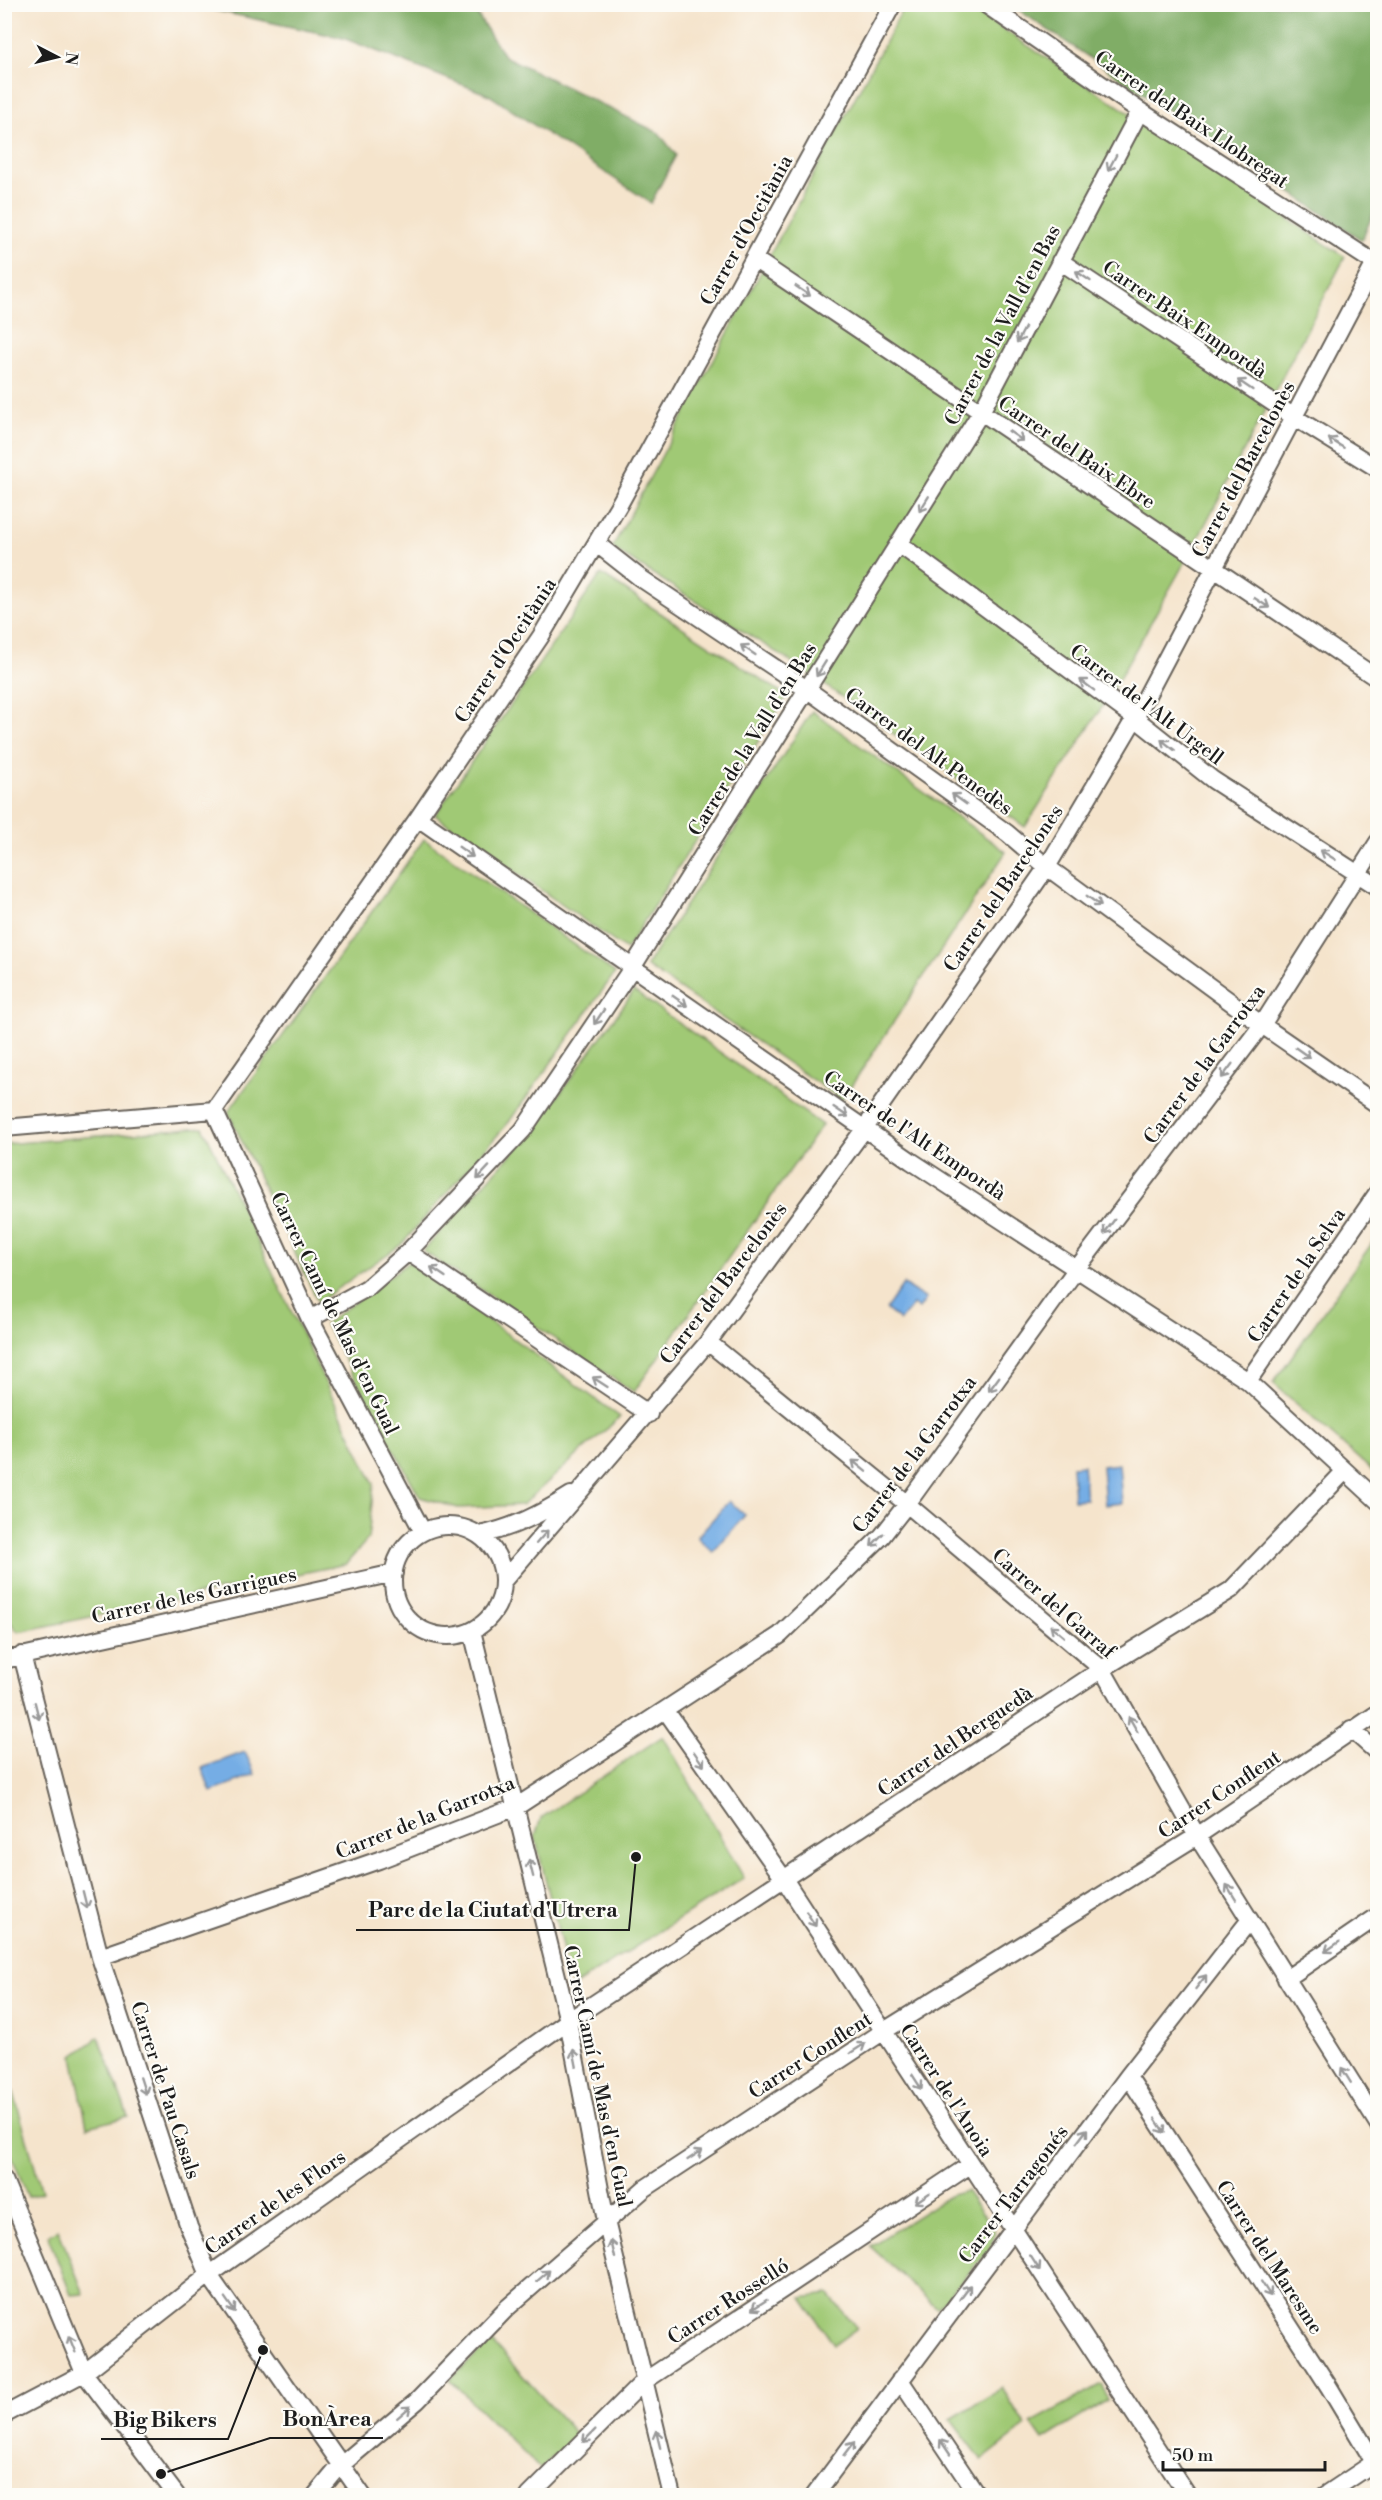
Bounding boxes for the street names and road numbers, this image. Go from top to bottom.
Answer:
street label: Carrer del Baix Llobregat [1089,46,1293,195]
street label: Carrer d'Occitània [696,150,799,310]
street label: Carrer de la Vall d'en Bas [940,221,1067,430]
street label: Carrer Baix Empordà [1097,256,1272,385]
street label: Carrer del Barcelonès [1187,377,1301,562]
street label: Carrer del Baix Ebre [993,391,1160,515]
street label: Carrer d'Occitània [450,573,563,728]
street label: Carrer de la Vall d'en Bas [683,638,823,841]
street label: Carrer de l'Alt Urgell [1064,639,1228,771]
street label: Carrer del Alt Penedès [839,683,1017,821]
street label: Carrer del Barcelonès [939,800,1070,977]
street label: Carrer de la Garrotxa [1139,980,1272,1150]
street label: Carrer de l'Alt Empordà [818,1066,1011,1207]
street label: Carrer Camí de Mas d'en Gual [264,1188,403,1439]
street label: Carrer del Barcelonès [655,1198,793,1370]
street label: Carrer de la Selva [1243,1203,1352,1348]
street label: Carrer de la Garrotxa [848,1370,983,1539]
street label: Carrer del Garraf [986,1544,1120,1665]
street label: Carrer de les Garrigues [90,1563,299,1630]
street label: Carrer del Berguedà [874,1681,1039,1803]
street label: Carrer Conflent [1154,1745,1286,1845]
street label: Carrer de la Garrotxa [332,1771,520,1866]
street label: Carrer Camí de Mas d'en Gual [557,1943,637,2209]
street label: Carrer de Pau Casals [124,1998,205,2183]
street label: Carrer Conflent [744,2007,877,2105]
street label: Carrer de l'Anoia [893,2020,999,2163]
street label: Carrer Tarragonés [954,2121,1075,2269]
street label: Carrer de les Flors [201,2145,351,2261]
street label: Carrer del Maresme [1210,2176,1328,2339]
street label: Carrer Rosselló [663,2254,794,2351]

